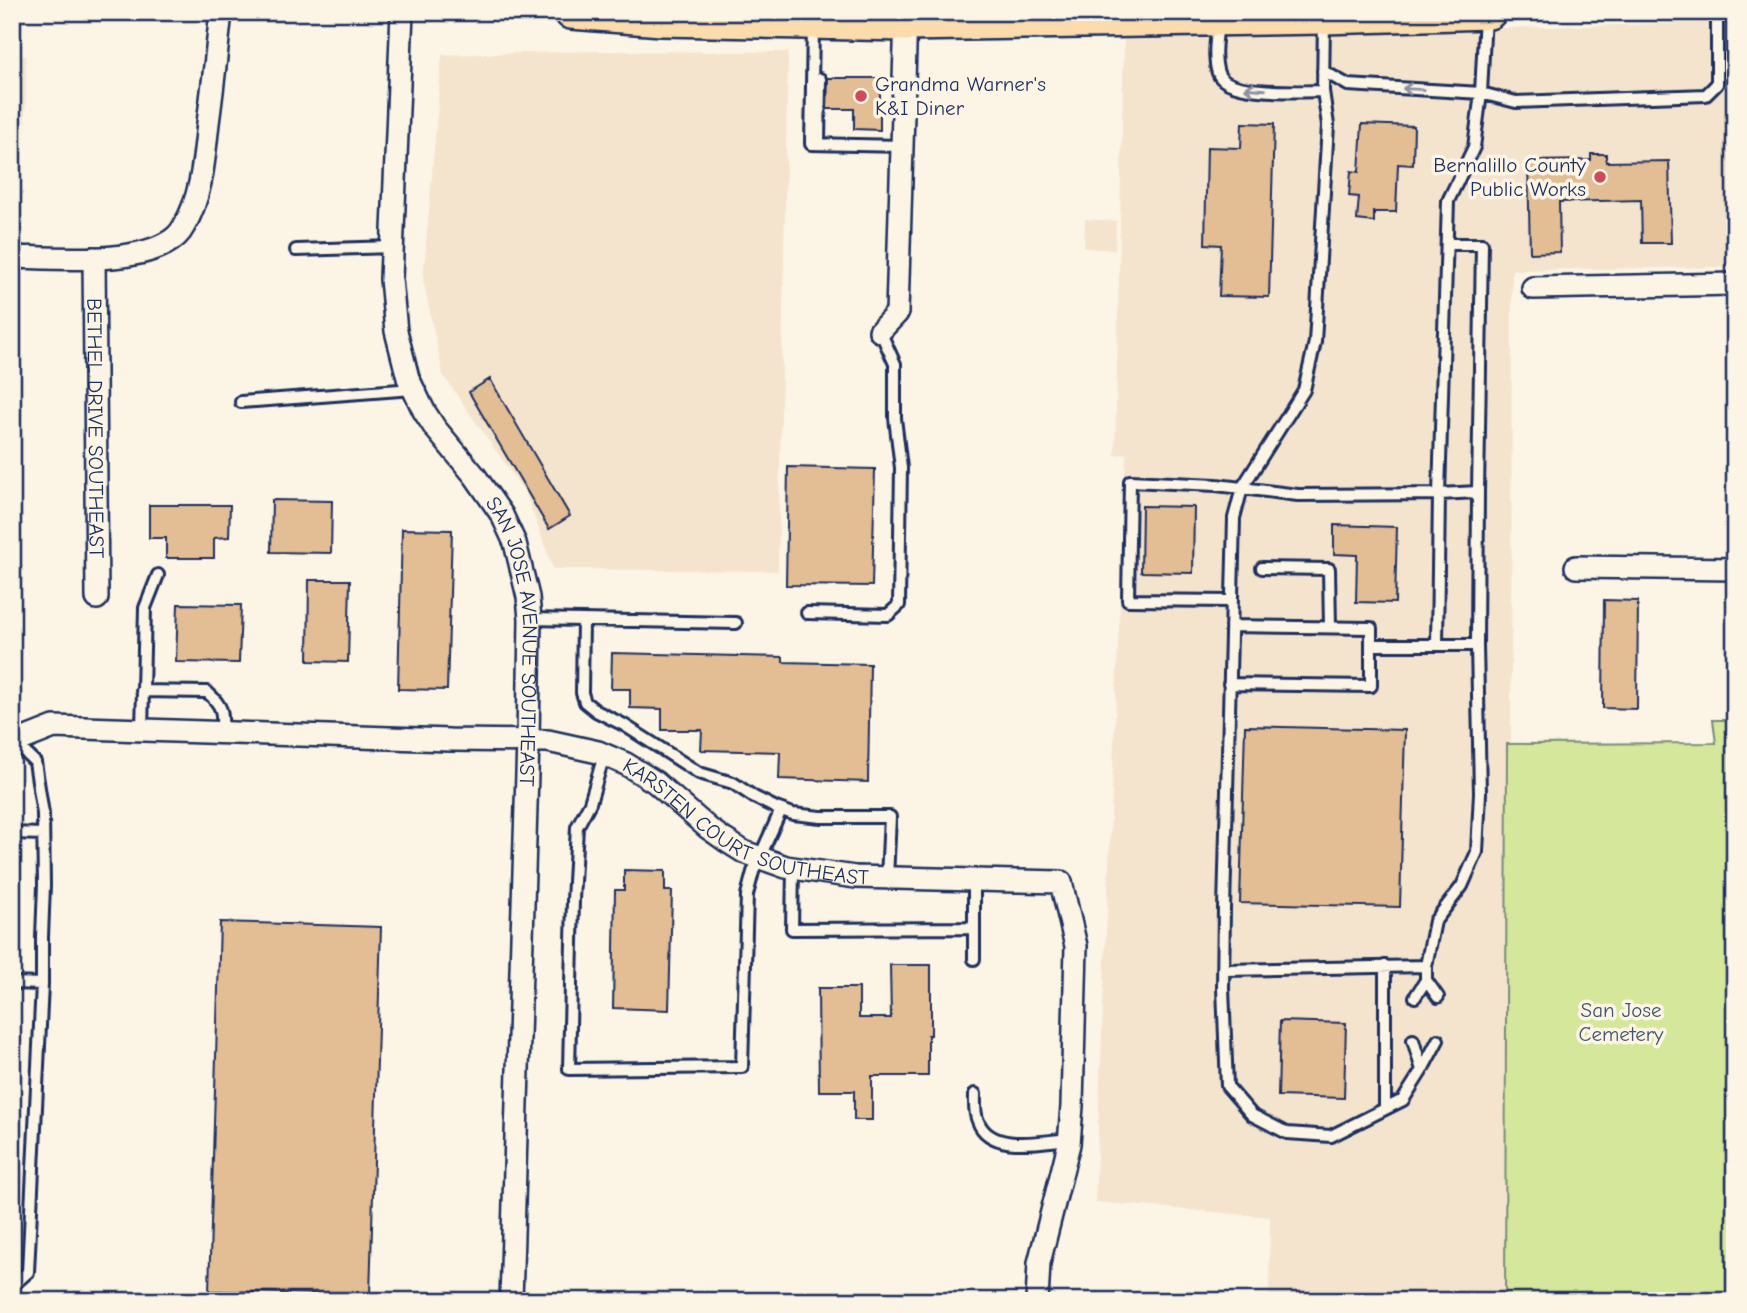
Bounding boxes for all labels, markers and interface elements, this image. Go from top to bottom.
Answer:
place label: Grandma Warner's K&I Diner [875,72,1046,120]
one-way arrow [1402,82,1424,95]
one-way arrow [1244,83,1267,96]
marker: Grandma Warner's K&I Diner [853,88,869,104]
place label: Bernalillo County Public Works [1433,153,1587,201]
marker: Bernalillo County Public Works [1592,169,1608,185]
street label: BETHEL DRIVE SOUTHEAST [82,298,109,558]
street label: SAN JOSE AVENUE SOUTHEAST [481,492,543,787]
street label: KARSTEN COURT SOUTHEAST [619,753,869,889]
park label: San Jose Cemetery [1579,998,1664,1046]

